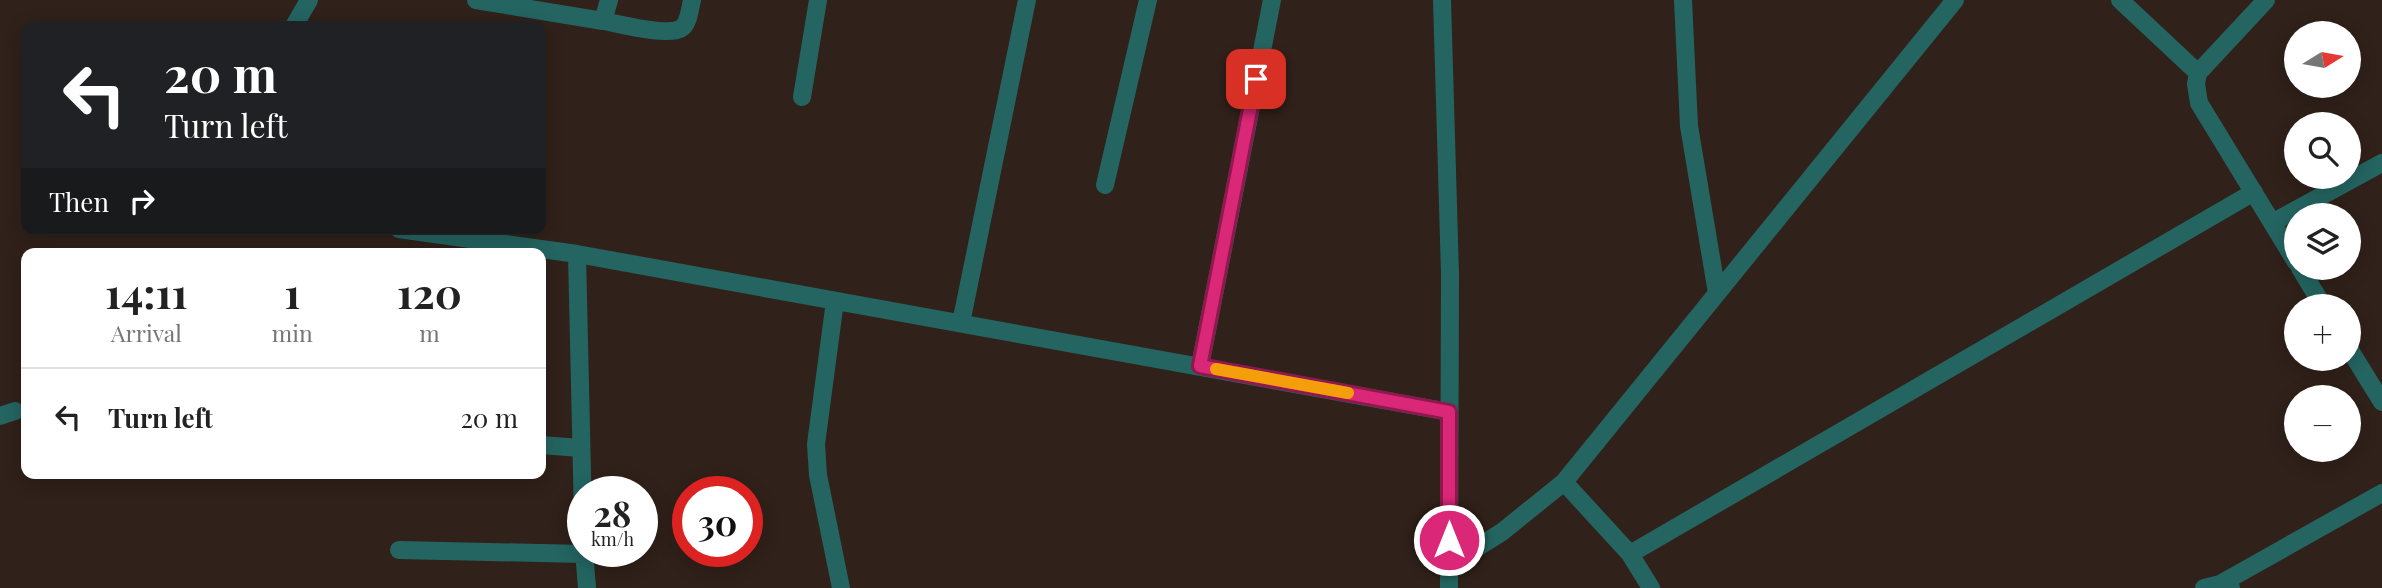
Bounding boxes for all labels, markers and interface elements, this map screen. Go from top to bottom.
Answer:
north arrow [2284,21,2361,98]
map controls [2284,21,2361,462]
text: 20 m [164,40,277,105]
icon: left [49,49,140,140]
pin [1226,49,1286,109]
icon: arrive [1237,60,1275,98]
text: Turn left [164,103,288,146]
button: search [2284,112,2361,189]
icon: right [123,182,161,220]
text: Then [49,184,109,219]
button: layers [2284,203,2361,280]
text: 14:11 [105,264,188,320]
text: 1 [284,264,300,320]
text: 120 [397,264,462,320]
button: + [2284,294,2361,371]
text: Arrival [111,317,182,348]
text: min [272,317,313,348]
text: m [419,317,440,348]
button: − [2284,385,2361,462]
icon: left [49,398,87,436]
text: Turn left [108,400,213,435]
text: 20 m [460,400,518,435]
speed limit sign: 30 [672,476,763,567]
text: 28 [594,489,631,536]
position arrow [1412,503,1486,577]
text: km/h [591,527,634,551]

